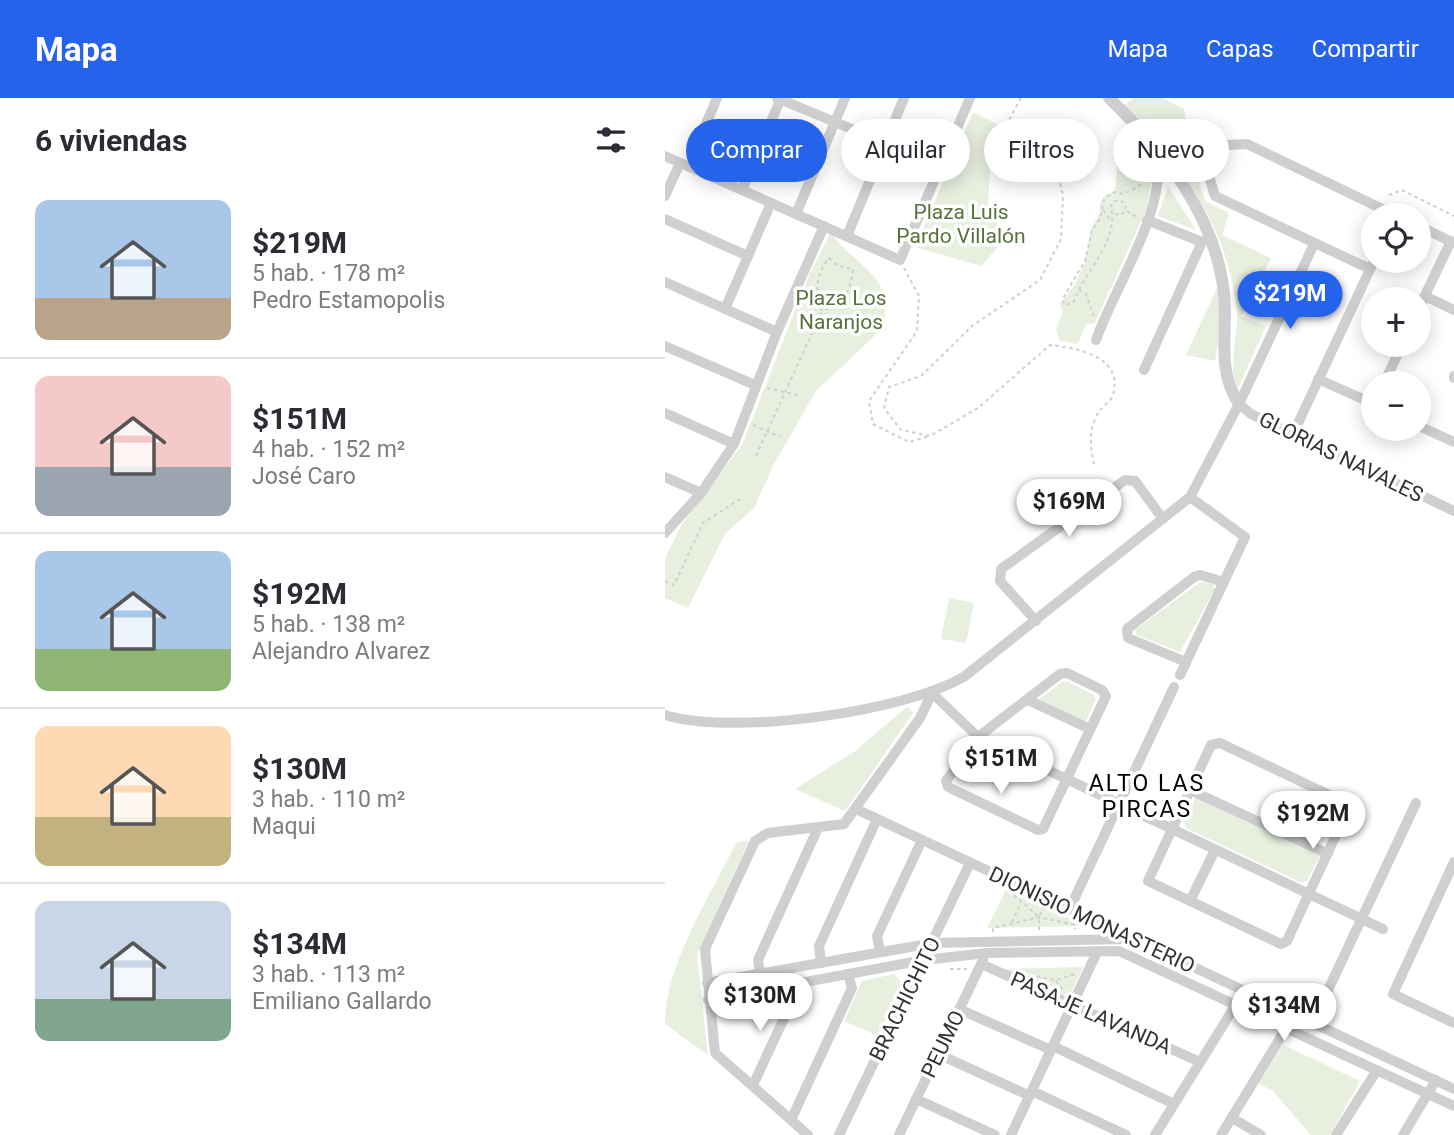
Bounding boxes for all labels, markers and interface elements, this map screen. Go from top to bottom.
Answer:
text: Mapa [35,30,118,69]
text: Mapa [1107,35,1168,63]
text: Capas [1206,35,1274,63]
text: Compartir [1312,35,1419,63]
chip: Comprar [686,119,827,182]
chip: Alquilar [841,119,970,182]
chip: Filtros [984,119,1099,182]
chip: Nuevo [1113,119,1229,182]
icon: filters [592,121,630,159]
text: 6 viviendas [35,123,187,158]
park label: Plaza Luis Pardo Villalón [896,200,1026,248]
map controls [1361,203,1431,441]
button: locate [1361,203,1431,273]
text: $219M [252,225,347,260]
icon: home [91,228,175,312]
text: 5 hab. · 178 m² [252,260,405,287]
pin: $219M [1241,272,1339,331]
text: $219M [1254,280,1326,307]
park label: Plaza Los Naranjos [796,286,886,334]
text: Pedro Estamopolis [252,287,445,314]
button: + [1361,287,1431,357]
button: − [1361,371,1431,441]
text: $151M [252,401,347,436]
icon: home [91,404,175,488]
street label: GLORIAS NAVALES [1255,407,1427,507]
text: 4 hab. · 152 m² [252,436,405,463]
text: José Caro [252,463,356,490]
pin: $169M [1020,480,1118,539]
text: $169M [1033,488,1105,515]
text: $192M [252,576,347,611]
icon: home [91,579,175,663]
text: 5 hab. · 138 m² [252,611,405,638]
text: Alejandro Alvarez [252,638,430,665]
pin: $151M [952,736,1050,796]
text: $151M [965,745,1037,772]
text: $130M [252,751,347,786]
icon: home [91,754,175,838]
district label: ALTO LAS PIRCAS [1089,770,1205,823]
text: 3 hab. · 110 m² [252,786,405,813]
pin: $192M [1264,792,1362,851]
text: $192M [1277,800,1349,827]
text: Maqui [252,813,316,840]
street label: DIONISIO MONASTERIO [985,862,1199,978]
text: $134M [252,926,347,961]
icon: home [91,929,175,1013]
street label: BRACHICHITO [865,933,945,1065]
text: 3 hab. · 113 m² [252,961,405,988]
street label: PASAJE LAVANDA [1007,967,1175,1059]
pin: $130M [711,974,809,1033]
text: $130M [724,982,796,1009]
pin: $134M [1235,984,1333,1043]
text: Emiliano Gallardo [252,988,432,1015]
text: $134M [1248,992,1320,1019]
street label: PEUMO [917,1007,969,1081]

